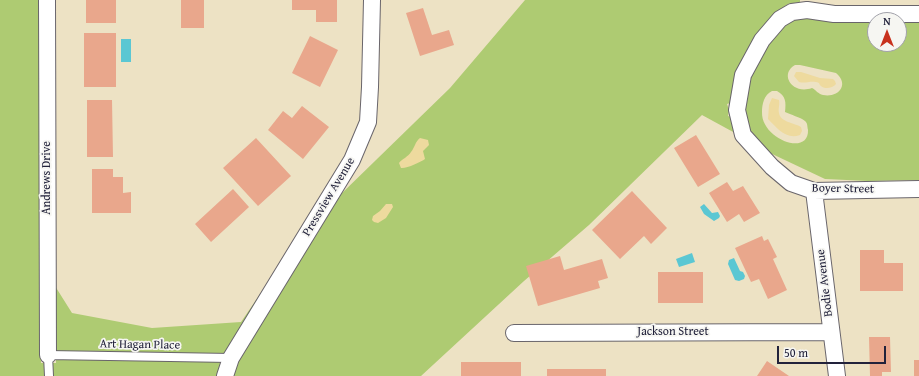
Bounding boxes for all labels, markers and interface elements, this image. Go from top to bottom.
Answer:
north arrow [867,12,907,52]
text: N [883,13,891,29]
street label: Andrews Drive [40,141,54,215]
street label: Pressview Avenue [300,155,358,239]
street label: Boyer Street [812,181,874,197]
street label: Bodie Avenue [814,248,836,318]
street label: Jackson Street [637,325,709,339]
street label: Art Hagan Place [100,337,180,353]
scale bar [779,338,888,364]
text: 50 m [784,344,808,361]

